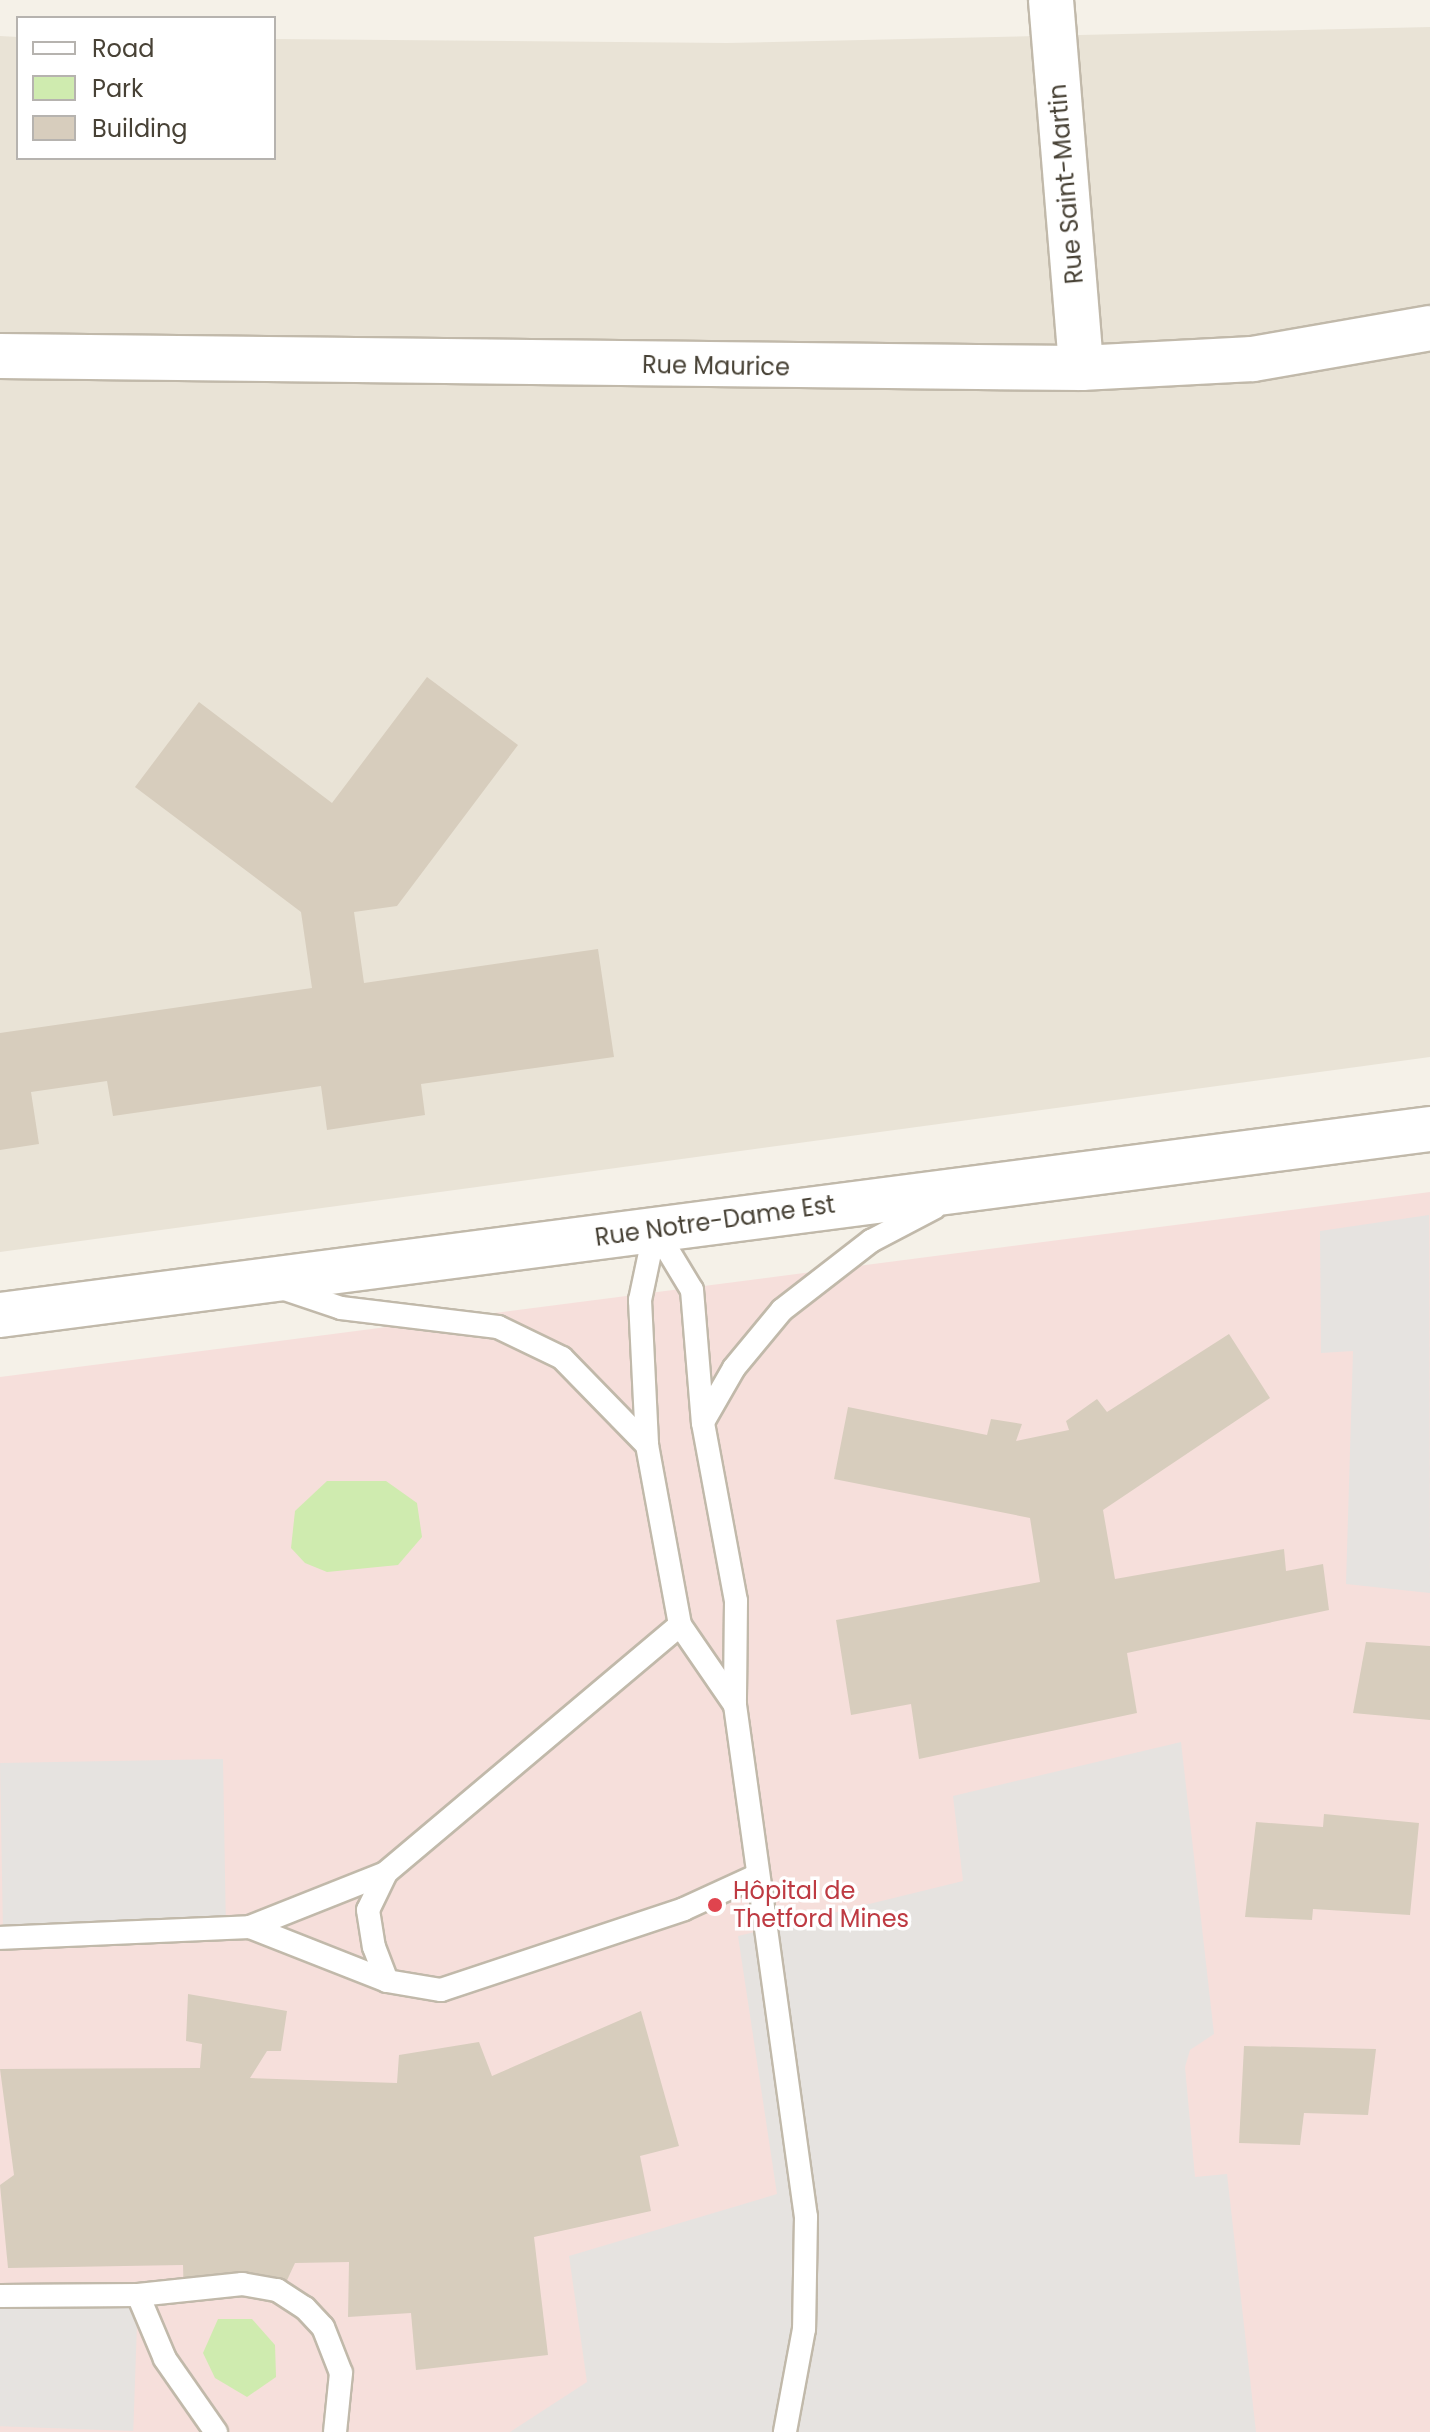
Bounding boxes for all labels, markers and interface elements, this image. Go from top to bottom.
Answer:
legend [16,16,276,160]
text: Road [92,32,154,65]
text: Park [92,72,143,105]
street label: Rue Saint-Martin [1043,83,1089,285]
text: Building [92,112,188,145]
street label: Rue Maurice [642,350,790,382]
street label: Rue Notre-Dame Est [593,1190,837,1252]
place label: Hôpital de Thetford Mines [733,1877,909,1933]
marker: Hôpital de Thetford Mines [704,1894,726,1916]

